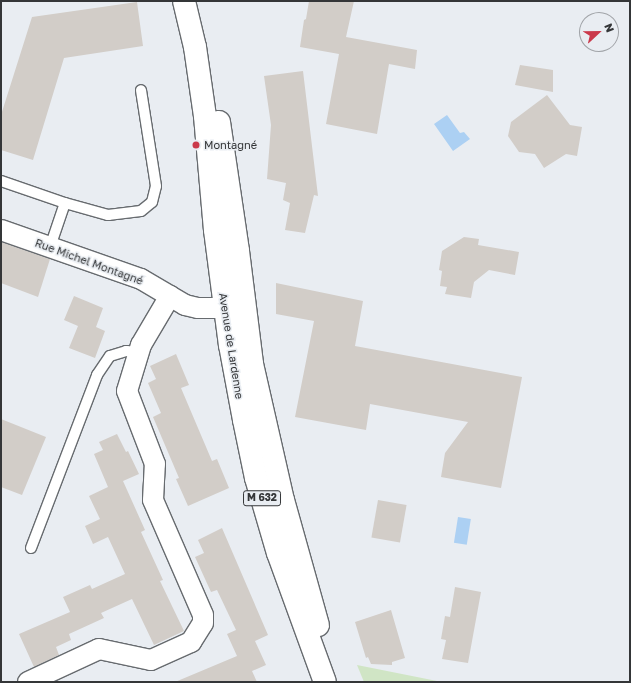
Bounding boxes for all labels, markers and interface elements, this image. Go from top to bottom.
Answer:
north arrow [579,12,619,52]
text: N [602,21,617,34]
place label: Montagné [204,138,257,152]
marker: Montagné [191,140,201,150]
street label: Rue Michel Montagné [33,236,145,288]
street label: Avenue de Lardenne [216,292,246,400]
road number: M 632 [243,490,281,506]

